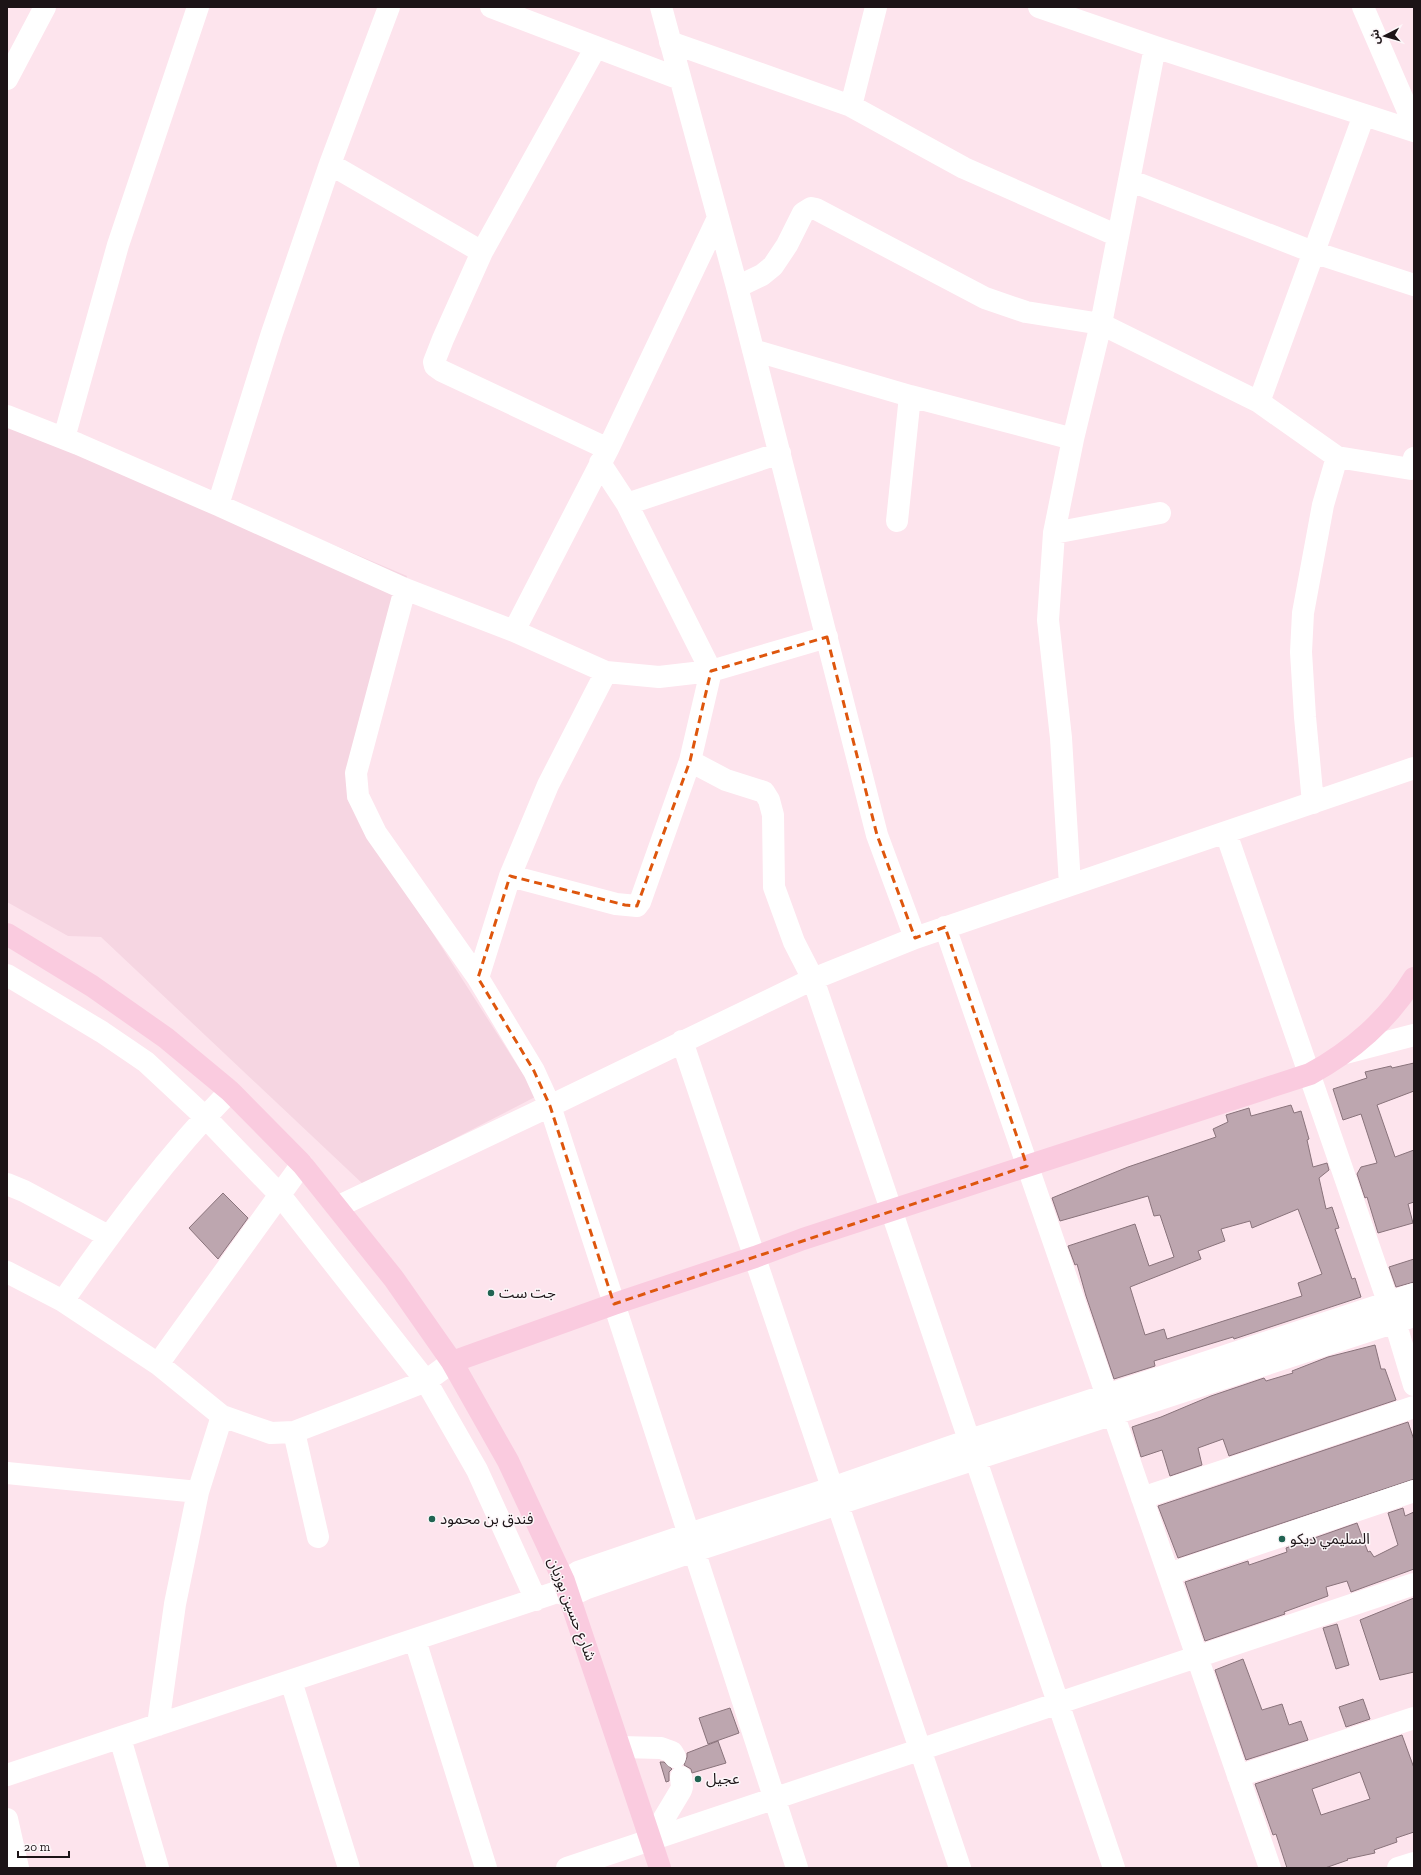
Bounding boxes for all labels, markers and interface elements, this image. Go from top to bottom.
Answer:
north arrow [1365,16,1405,56]
text: ش [1368,29,1383,45]
place label: جت ست [499,1284,556,1302]
marker: جت ست [486,1288,496,1298]
place label: فندق بن محمود [440,1510,534,1528]
marker: فندق بن محمود [427,1514,437,1524]
place label: السليمي ديكو [1290,1530,1370,1550]
marker: السليمي ديكو [1277,1534,1287,1544]
street label: شارع حسين بوزيان [541,1555,600,1665]
place label: عجيل [706,1770,740,1788]
marker: عجيل [693,1774,703,1784]
scale bar [18,1833,69,1859]
text: 20 m [24,1840,51,1854]

